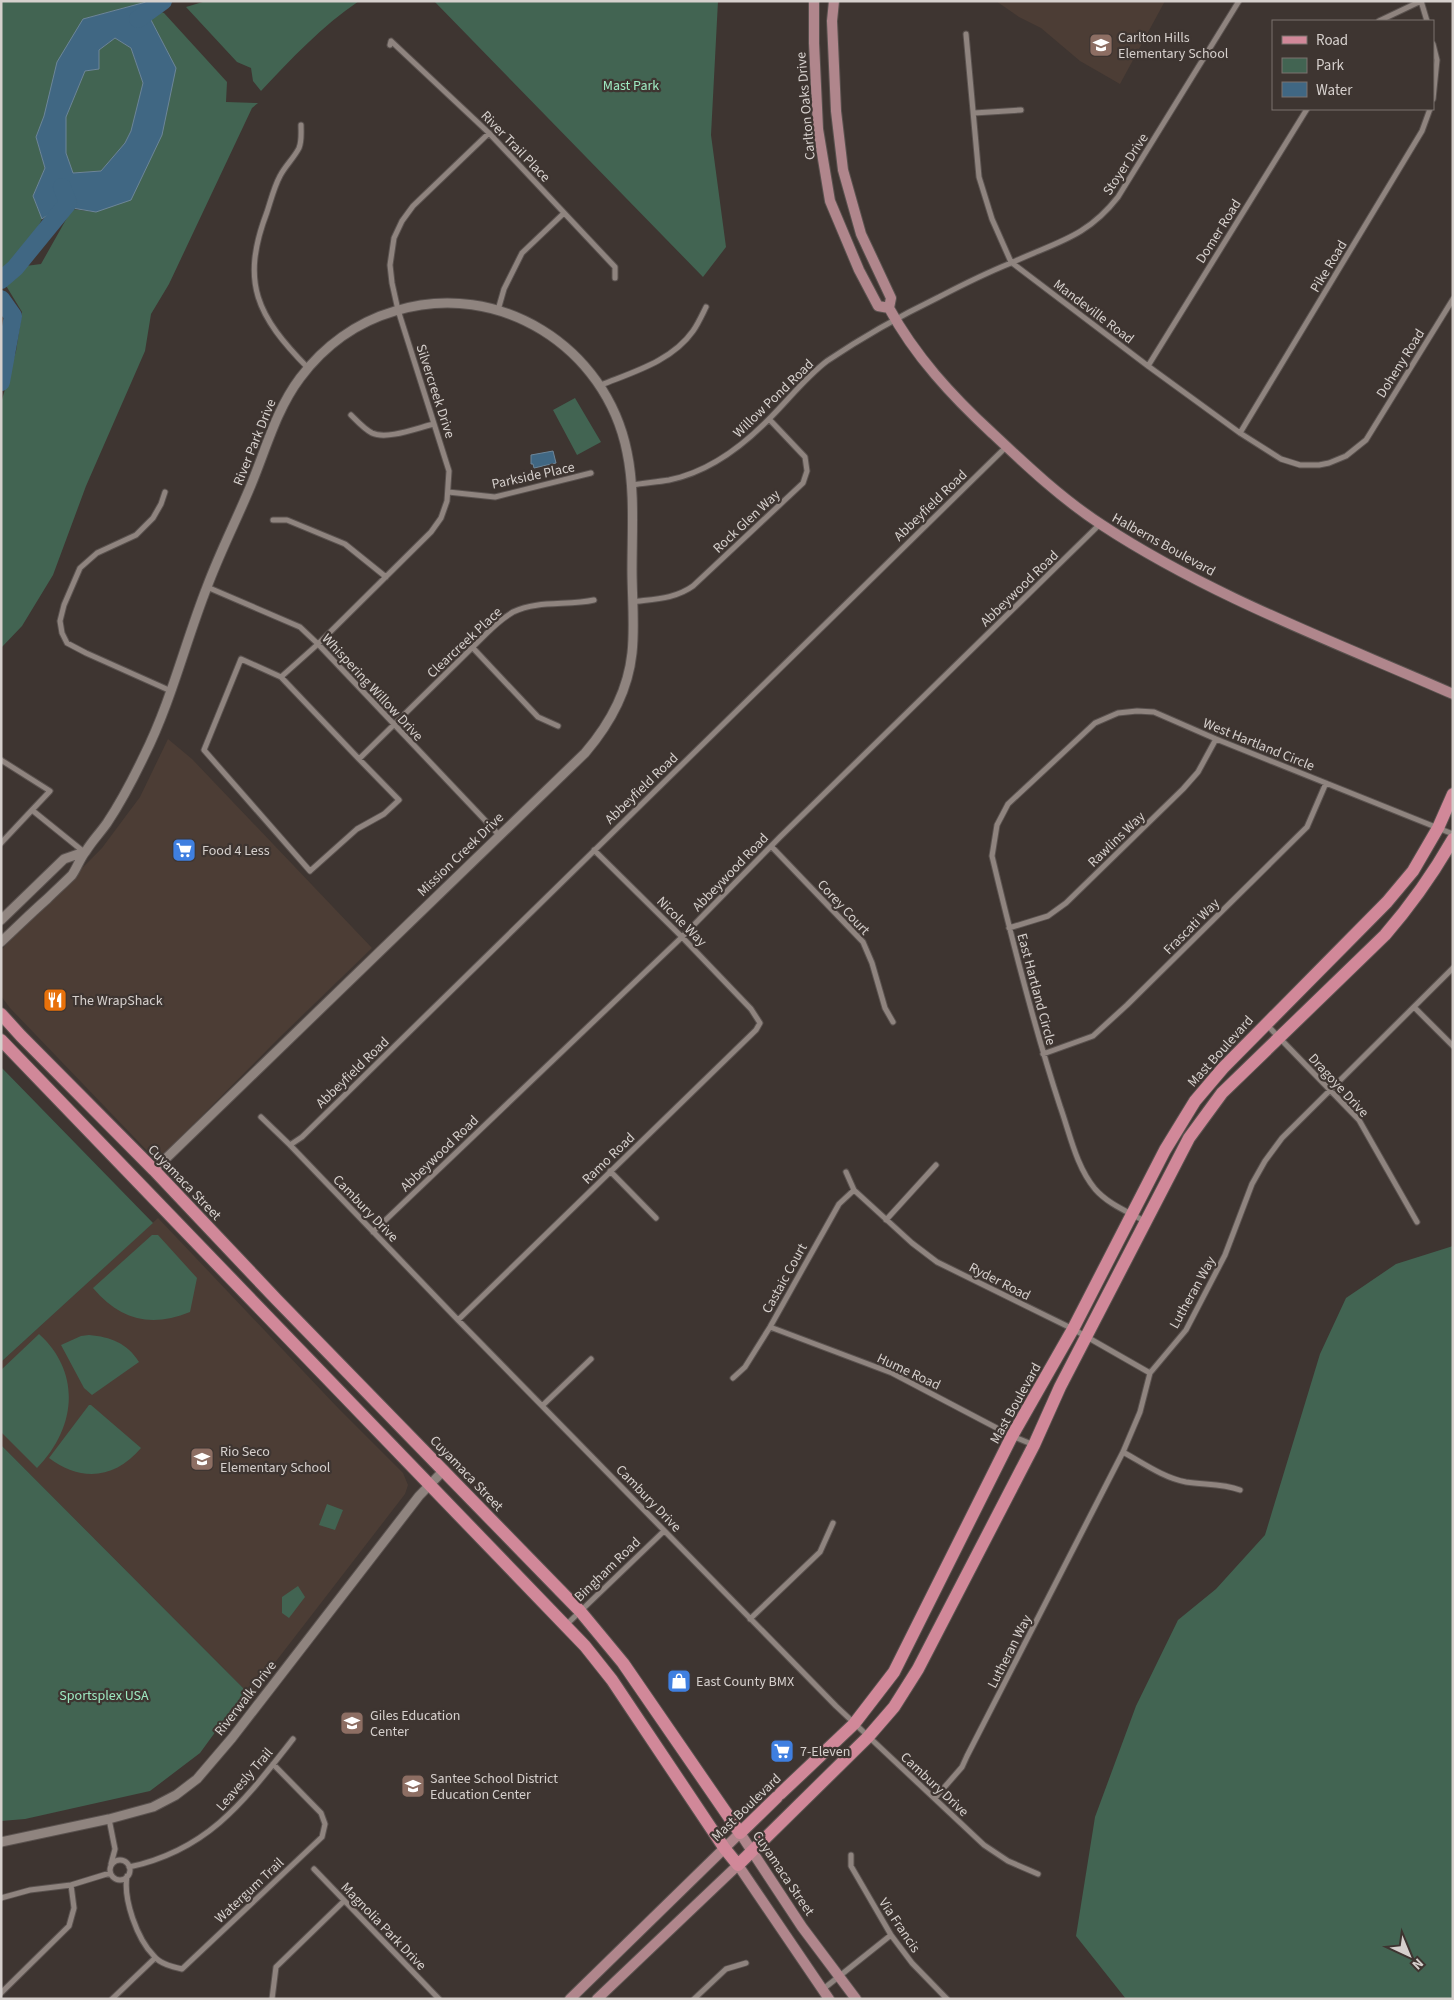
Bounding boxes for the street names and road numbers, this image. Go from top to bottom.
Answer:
street label: Carlton Oaks Drive [791,51,821,161]
street label: River Trail Place [476,107,555,187]
street label: Stoyer Drive [1098,129,1153,200]
street label: Domer Road [1191,196,1247,268]
street label: Pike Road [1305,237,1352,296]
street label: Mandeville Road [1049,275,1138,349]
street label: Doheny Road [1372,325,1430,402]
street label: Silvercreek Drive [410,342,460,441]
street label: Willow Pond Road [729,355,819,443]
street label: River Park Drive [228,396,281,489]
street label: Parkside Place [490,457,577,495]
street label: Abbeyfield Road [889,465,972,546]
street label: Rock Glen Way [709,485,785,558]
street label: Halberns Boulevard [1108,508,1219,582]
street label: Abbeywood Road [976,546,1063,631]
street label: Clearcreek Place [423,603,507,683]
street label: Whispering Willow Drive [317,629,428,746]
street label: West Hartland Circle [1200,713,1317,776]
street label: Abbeyfield Road [600,748,683,829]
street label: Rawlins Way [1084,807,1150,872]
street label: Mission Creek Drive [413,808,509,901]
street label: Abbeywood Road [688,829,773,916]
street label: Corey Court [812,875,874,940]
street label: Nicole Way [652,892,711,952]
street label: Frascati Way [1159,894,1225,959]
street label: East Hartland Circle [1011,931,1061,1048]
street label: Mast Boulevard [1183,1011,1258,1092]
street label: Abbeyfield Road [311,1032,394,1113]
street label: Dragoye Drive [1303,1049,1373,1122]
street label: Abbeywood Road [396,1111,483,1196]
street label: Ramo Road [578,1128,640,1189]
street label: Cuyamaca Street [143,1140,226,1225]
street label: Cambury Drive [328,1170,403,1247]
street label: Castaic Court [757,1239,813,1317]
street label: Lutheran Way [1165,1252,1221,1332]
street label: Ryder Road [965,1258,1034,1306]
street label: Hume Road [873,1348,944,1395]
street label: Mast Boulevard [985,1359,1046,1448]
street label: Cuyamaca Street [425,1431,508,1516]
street label: Cambury Drive [611,1460,686,1537]
street label: Bingham Road [570,1533,645,1607]
street label: Lutheran Way [983,1611,1037,1692]
street label: Riverwalk Drive [210,1657,282,1740]
street label: Leavesly Trail [212,1743,278,1816]
street label: Cambury Drive [896,1748,973,1822]
street label: Mast Boulevard [707,1769,786,1846]
street label: Cuyamaca Street [747,1827,819,1920]
street label: Watergum Trail [211,1853,289,1928]
street label: Magnolia Park Drive [336,1878,431,1975]
street label: Via Francis [874,1894,925,1957]

